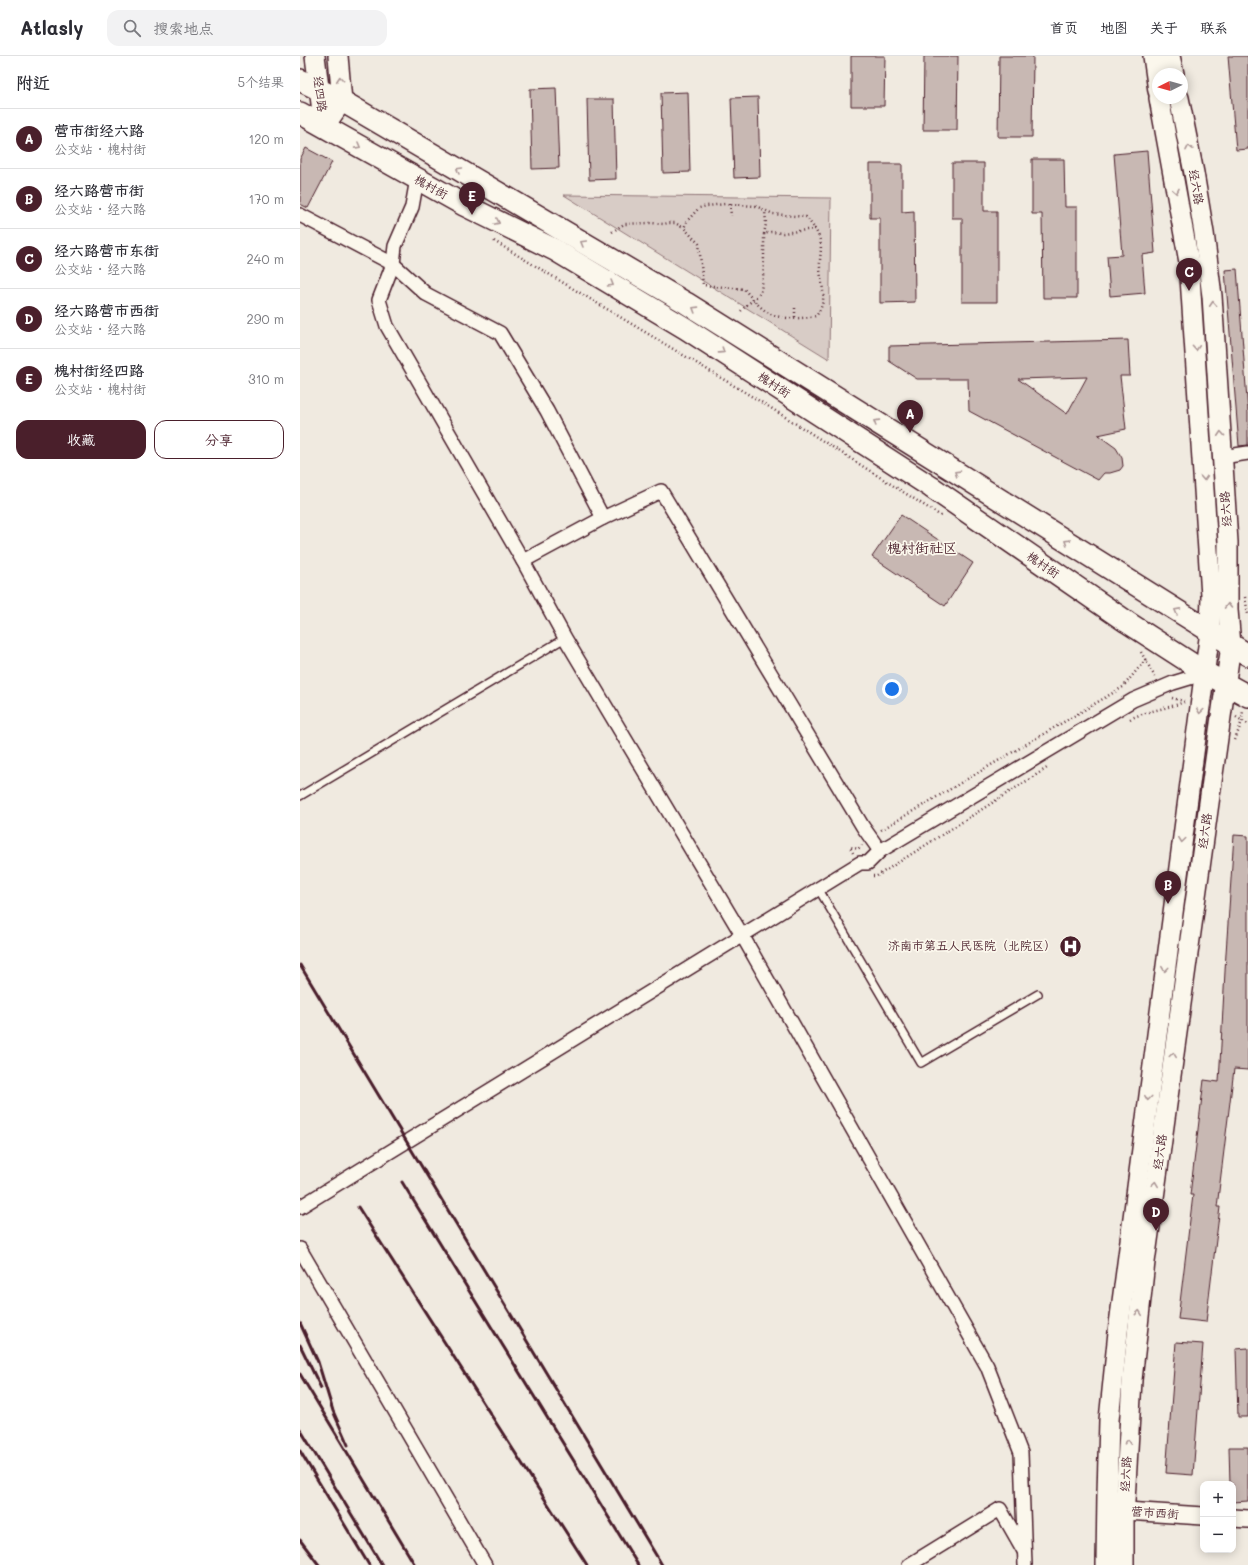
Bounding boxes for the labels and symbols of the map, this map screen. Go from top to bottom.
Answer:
north arrow [1152,68,1188,104]
street label: 经四路 [311,75,331,113]
one-way arrow [336,76,345,82]
one-way arrow [354,141,361,148]
one-way arrow [1185,145,1194,151]
one-way arrow [456,167,463,174]
street label: 经六路 [1186,168,1208,206]
street label: 槐村街 [412,170,451,202]
pin: E [459,182,485,215]
one-way arrow [1171,188,1180,195]
one-way arrow [492,217,500,224]
one-way arrow [580,240,587,247]
pin: C [1176,258,1202,291]
one-way arrow [607,279,614,286]
one-way arrow [1208,301,1217,307]
one-way arrow [692,306,699,314]
one-way arrow [1191,345,1200,351]
one-way arrow [718,347,725,354]
street label: 槐村街 [755,368,794,401]
pin: A [897,400,923,433]
one-way arrow [873,420,880,427]
one-way arrow [1216,431,1225,437]
one-way arrow [954,470,961,477]
one-way arrow [1200,475,1209,481]
street label: 经六路 [1216,491,1234,528]
district label: 槐村街社区 [887,538,957,557]
one-way arrow [1064,539,1071,546]
street label: 槐村街 [1024,547,1063,581]
one-way arrow [1224,603,1232,609]
one-way arrow [1174,608,1181,615]
your location [882,679,902,699]
one-way arrow [1196,708,1205,714]
street label: 经六路 [1194,812,1214,850]
one-way arrow [1178,837,1187,843]
pin: B [1155,871,1181,904]
hospital icon: 济南市第五人民医院（北院区） [1058,933,1084,959]
place label: 济南市第五人民医院（北院区） [888,937,1056,953]
one-way arrow [1161,966,1170,972]
one-way arrow [1168,1052,1177,1058]
one-way arrow [1144,1095,1153,1101]
street label: 经六路 [1149,1133,1169,1171]
one-way arrow [1151,1181,1160,1187]
pin: D [1143,1198,1169,1231]
one-way arrow [1134,1310,1143,1316]
one-way arrow [1124,1439,1133,1445]
street label: 经六路 [1116,1456,1134,1492]
street label: 营市西街 [1131,1502,1180,1522]

